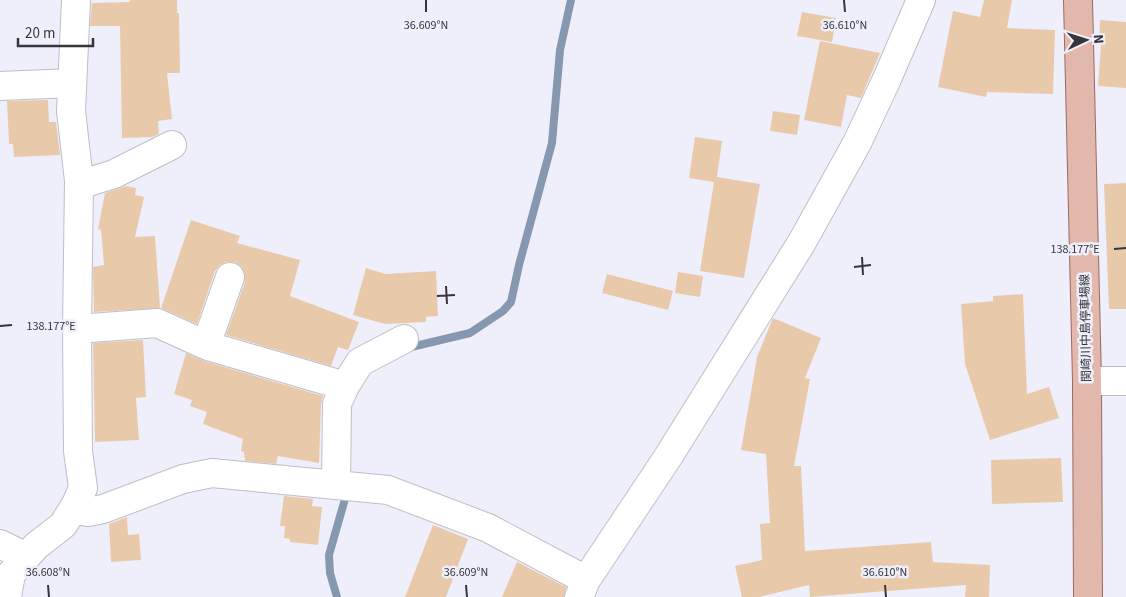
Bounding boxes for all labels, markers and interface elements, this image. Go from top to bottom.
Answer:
scale bar [18,15,92,47]
north arrow [1061,15,1111,65]
text: 36.609°N [404,17,448,34]
text: 36.610°N [823,17,867,34]
text: 20 m [25,23,55,44]
text: N [1088,34,1108,45]
text: 138.177°E [1050,241,1100,258]
street label: 関崎川中島停車場線 [1077,274,1095,382]
text: 138.177°E [26,318,76,335]
text: 36.608°N [26,564,70,581]
text: 36.609°N [444,564,488,581]
text: 36.610°N [863,564,907,581]

